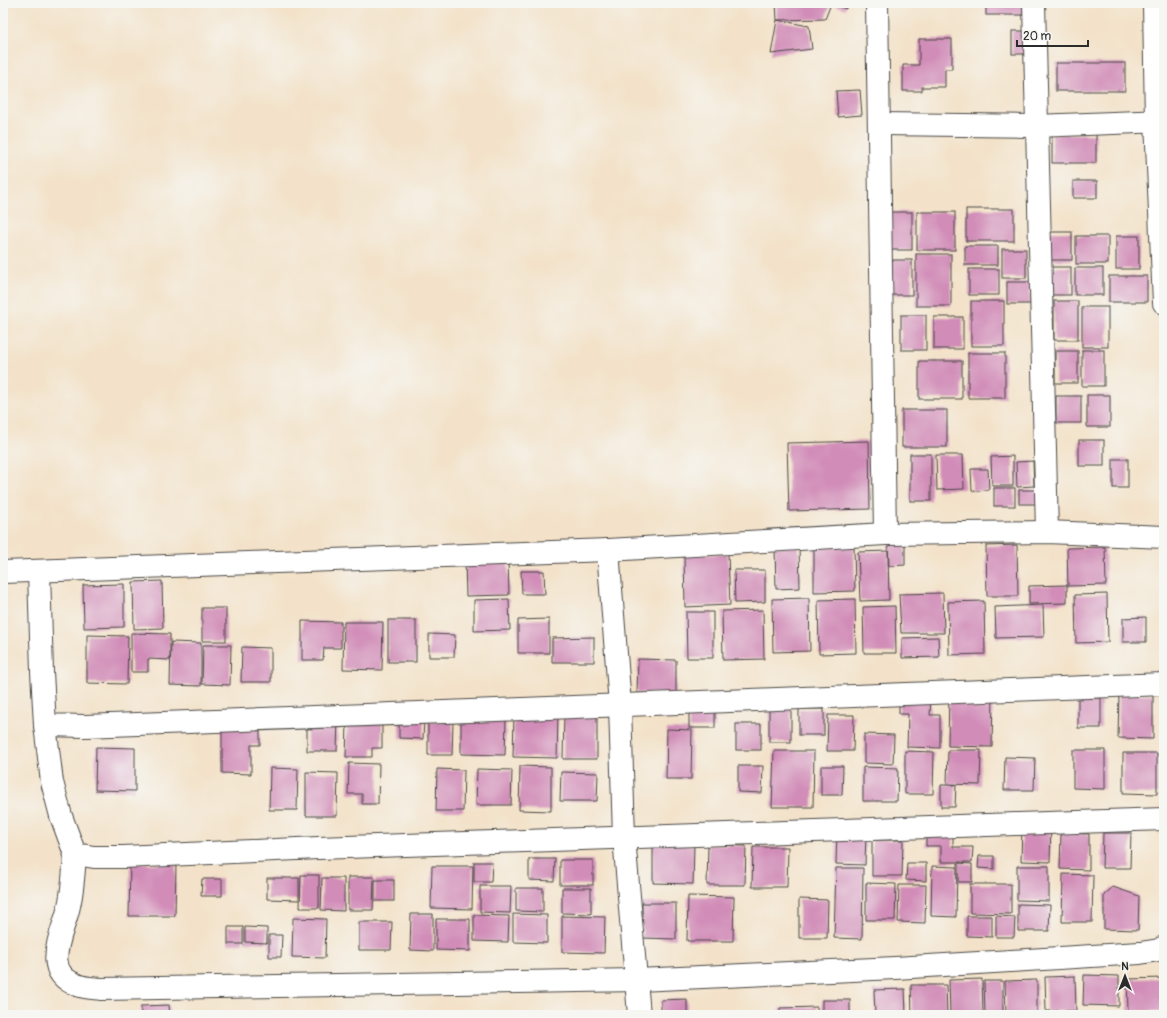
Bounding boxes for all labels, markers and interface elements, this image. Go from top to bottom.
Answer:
scale bar [1017,22,1088,48]
text: 20 m [1023,29,1052,44]
north arrow [1105,956,1145,996]
text: N [1121,960,1129,973]

